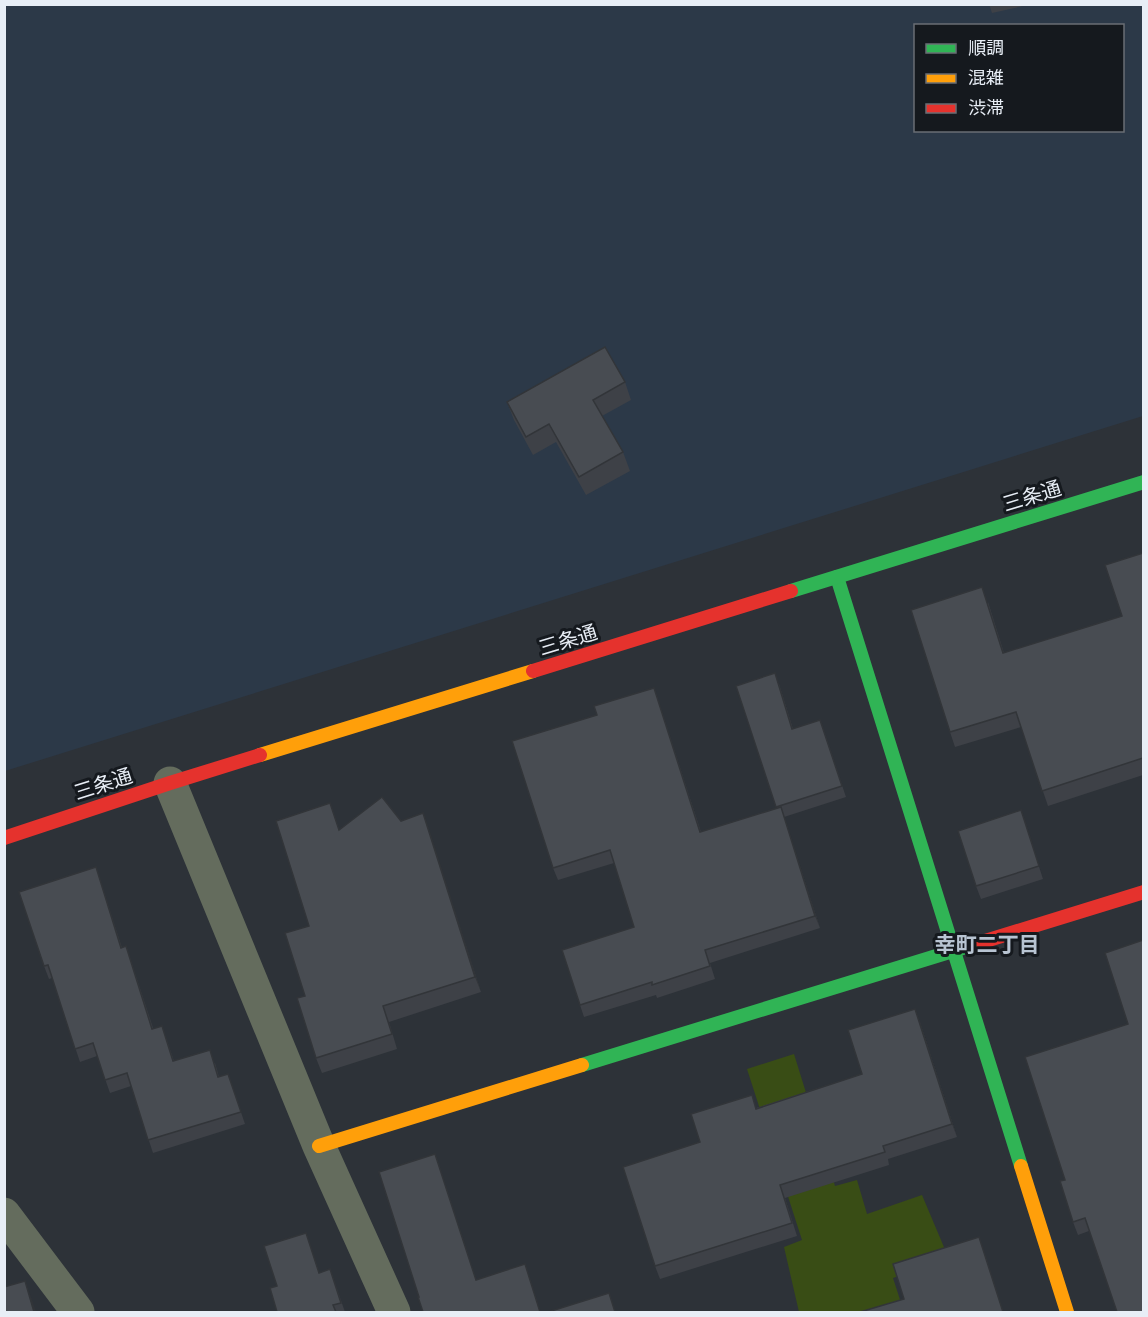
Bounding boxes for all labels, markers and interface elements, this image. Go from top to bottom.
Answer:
legend [914,24,1124,132]
text: 順調 [968,35,1004,59]
text: 混雑 [968,65,1004,89]
text: 渋滞 [968,95,1004,119]
street label: 三条通 [999,474,1064,517]
street label: 三条通 [535,618,600,661]
street label: 三条通 [70,761,136,806]
district label: 幸町二丁目 [935,930,1040,958]

